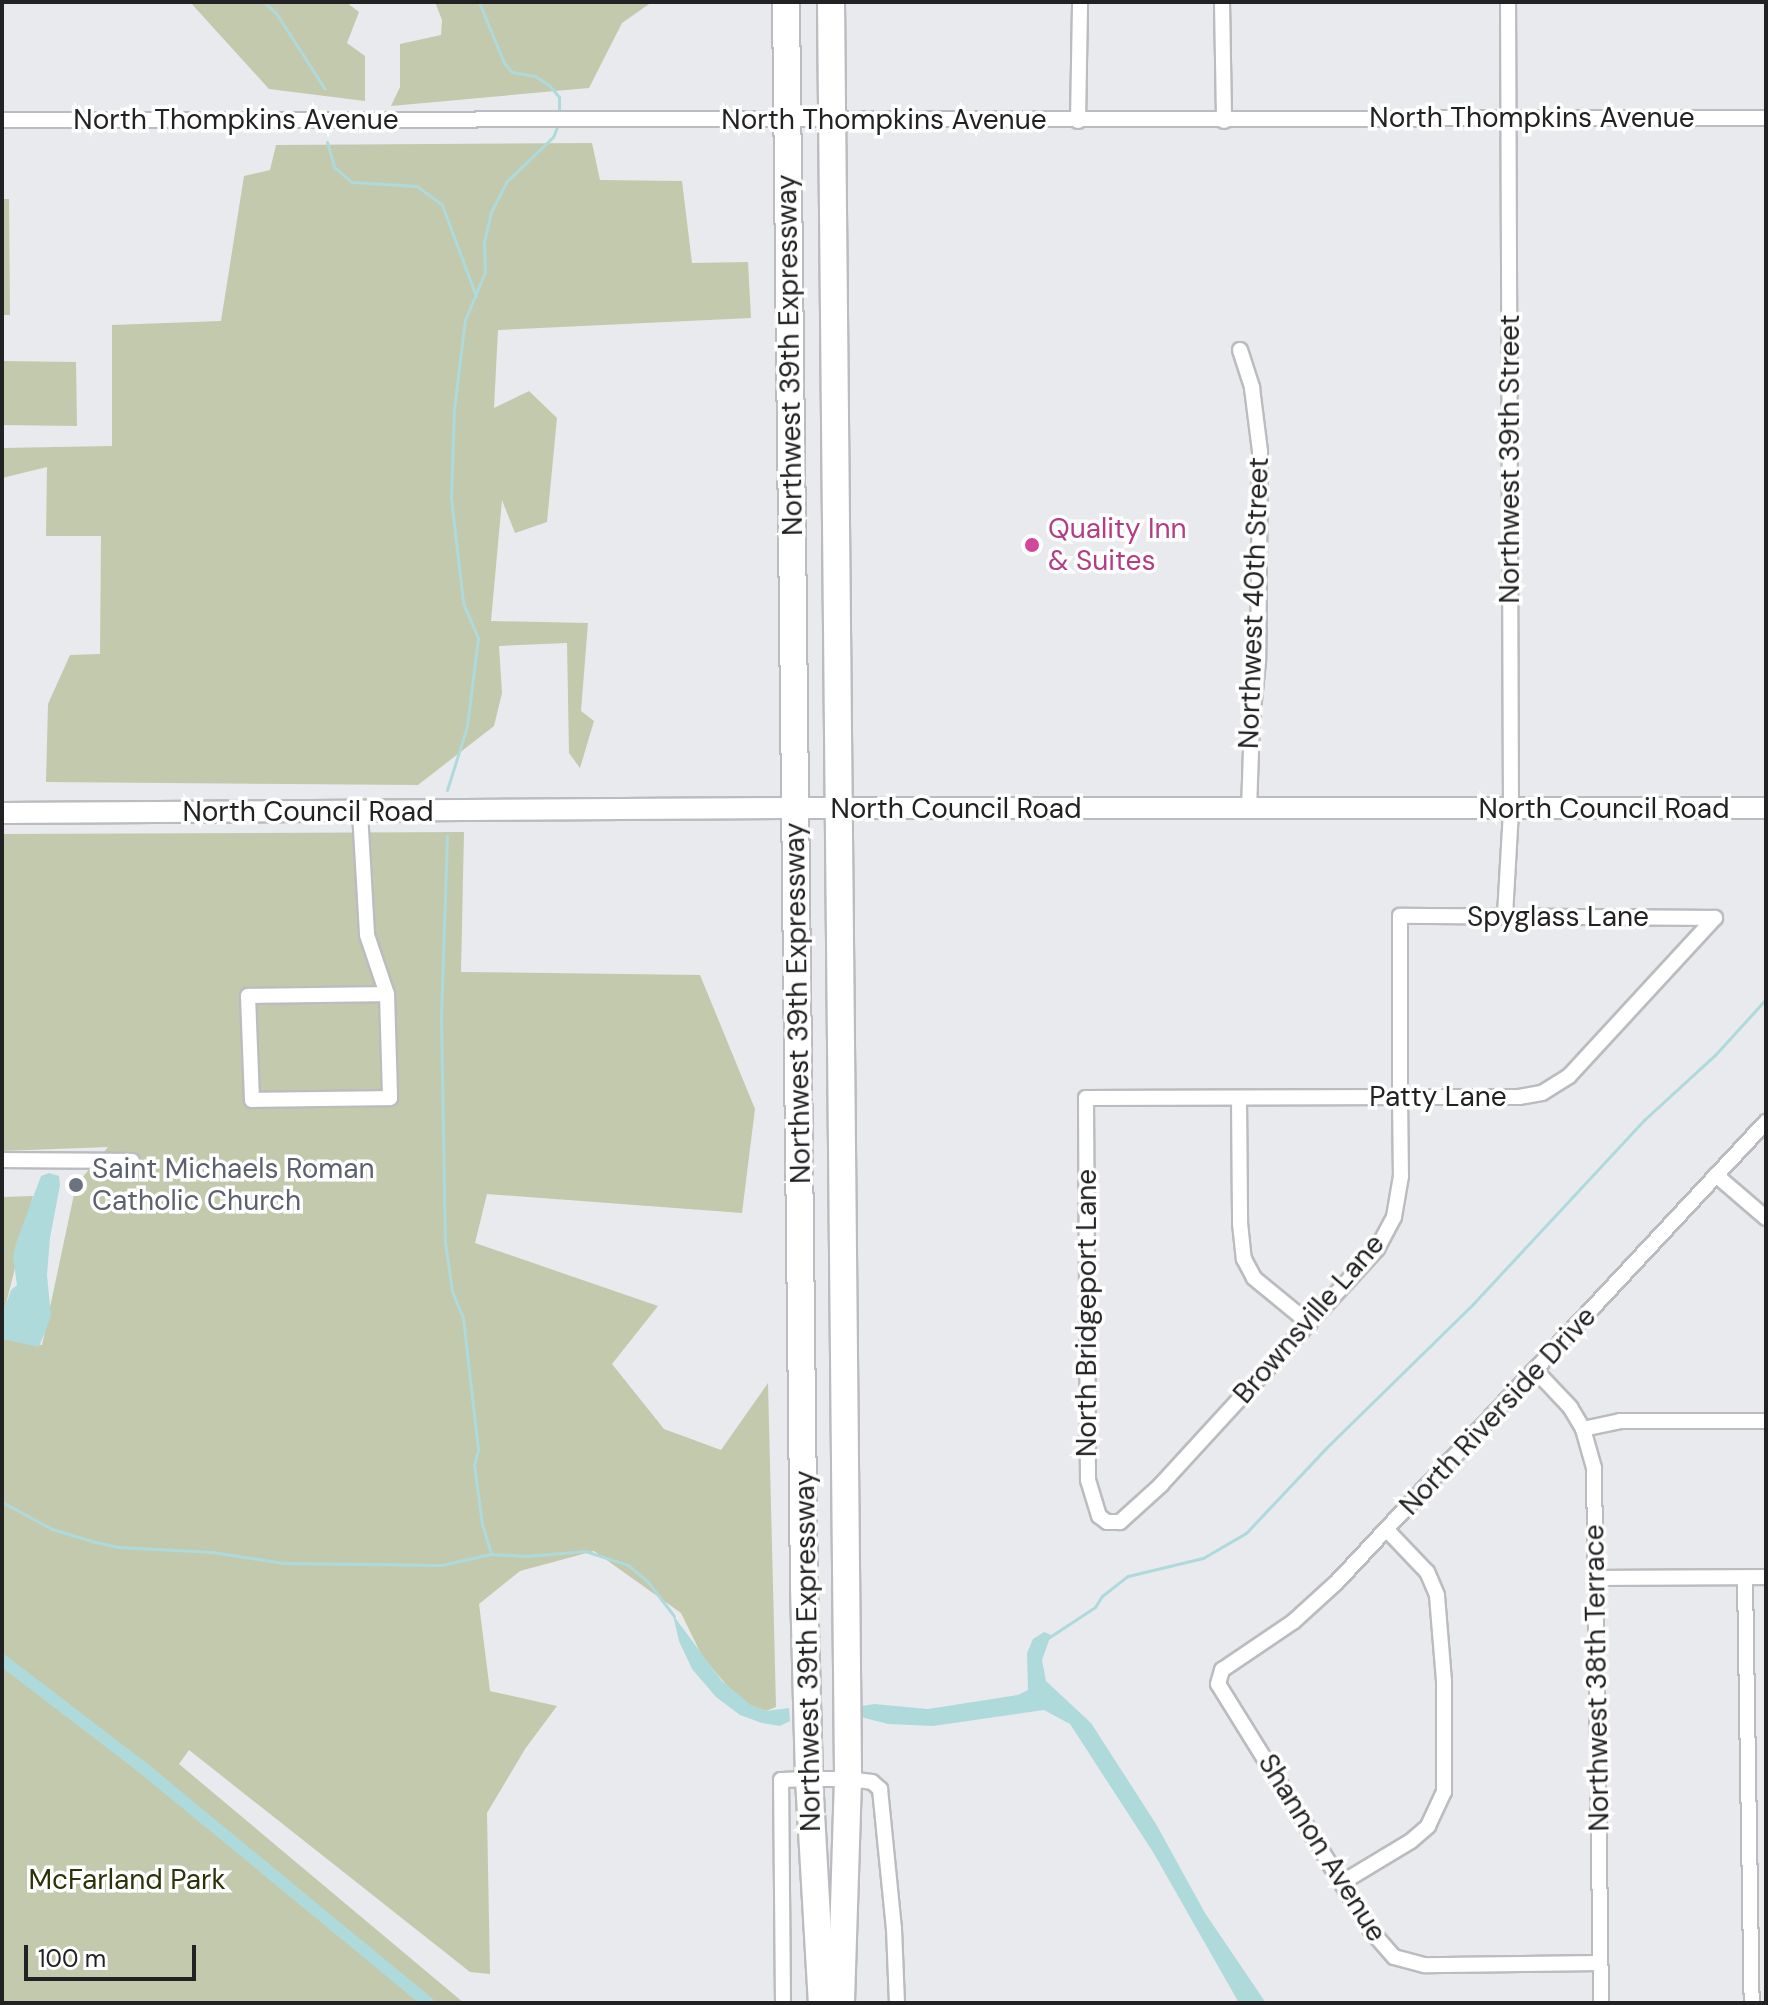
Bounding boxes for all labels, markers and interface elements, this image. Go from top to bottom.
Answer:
street label: North Thompkins Avenue [1369,101,1695,135]
street label: North Thompkins Avenue [73,103,399,137]
street label: North Thompkins Avenue [721,103,1047,137]
street label: Northwest 39th Expressway [770,174,810,536]
street label: Northwest 39th Street [1493,314,1527,604]
street label: Northwest 40th Street [1232,456,1276,750]
place label: Quality Inn & Suites [1048,512,1187,578]
marker: Quality Inn & Suites [1023,536,1041,554]
street label: North Council Road [830,792,1082,826]
street label: North Council Road [1478,792,1730,826]
street label: North Council Road [182,795,434,829]
street label: Northwest 39th Expressway [778,822,818,1184]
street label: Spyglass Lane [1467,900,1649,934]
street label: Patty Lane [1369,1080,1507,1114]
place label: Saint Michaels Roman Catholic Church [92,1152,375,1218]
street label: North Bridgeport Lane [1070,1169,1104,1457]
marker: Saint Michaels Roman Catholic Church [67,1176,85,1194]
street label: Brownsville Lane [1227,1228,1391,1410]
street label: North Riverside Drive [1393,1300,1603,1522]
street label: Northwest 39th Expressway [788,1470,828,1832]
street label: Northwest 38th Terrace [1578,1524,1616,1832]
street label: Shannon Avenue [1251,1748,1393,1948]
park label: McFarland Park [28,1863,226,1897]
scale bar [28,1929,200,1979]
text: 100 m [38,1943,106,1974]

